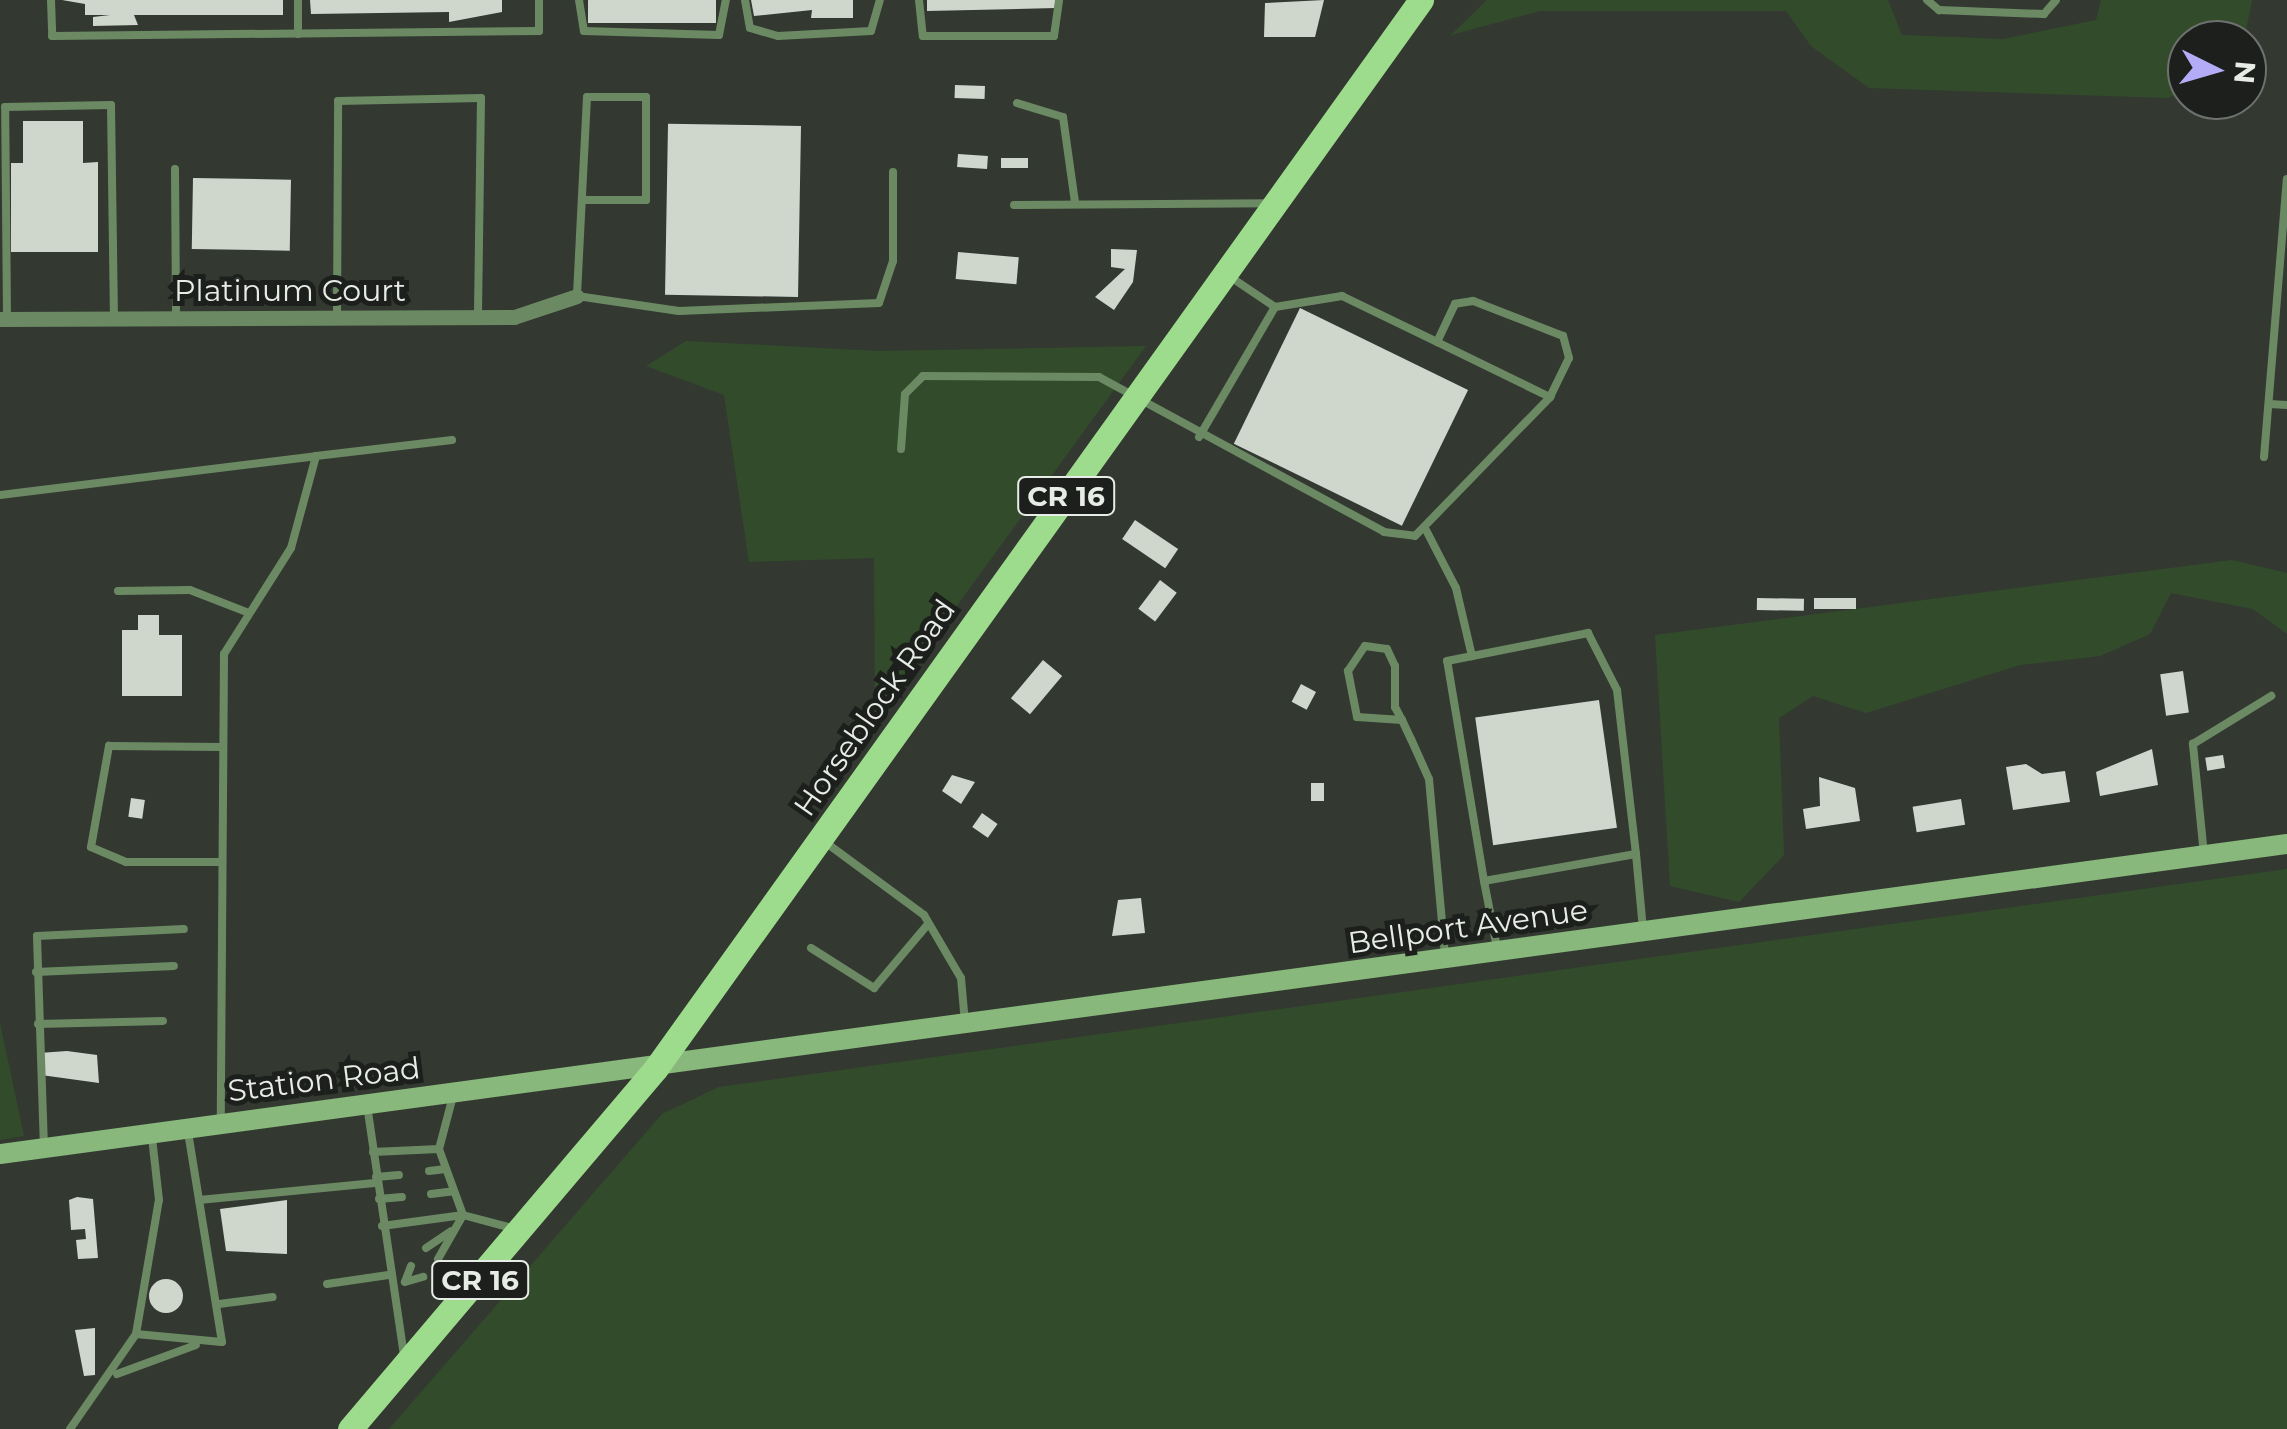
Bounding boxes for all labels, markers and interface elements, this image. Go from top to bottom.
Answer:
north arrow [2167,20,2267,120]
text: N [2227,60,2263,85]
street label: Platinum Court [174,273,406,309]
road number: CR 16 [1016,473,1116,519]
street label: Horseblock Road [787,593,963,823]
street label: Bellport Avenue [1346,892,1590,962]
street label: Station Road [226,1050,422,1110]
road number: CR 16 [430,1257,530,1303]

